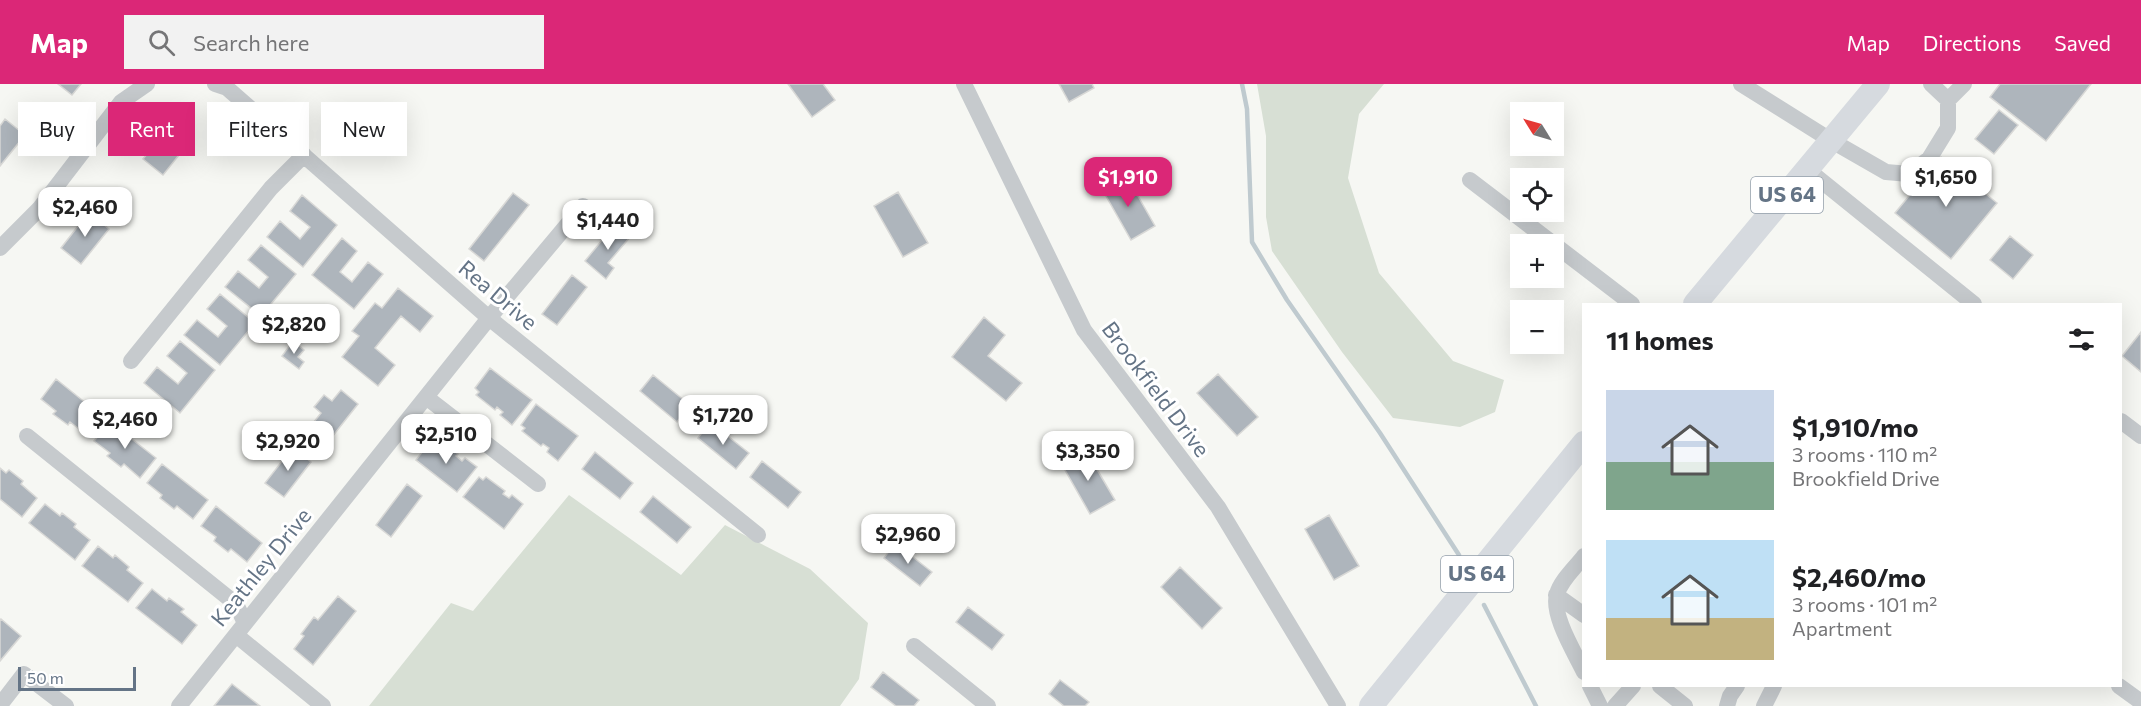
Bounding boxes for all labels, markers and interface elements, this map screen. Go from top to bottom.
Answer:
search box [124,15,544,69]
text: Map [30,25,88,59]
icon: search [145,26,178,59]
text: Search here [193,29,309,56]
text: Map [1847,30,1890,55]
text: Directions [1923,30,2021,55]
text: Saved [2054,30,2111,55]
chip: Buy [18,102,96,156]
chip: Rent [108,102,195,156]
chip: Filters [207,102,309,156]
chip: New [321,102,407,156]
north arrow [1510,102,1564,156]
map controls [1510,102,1564,354]
pin: $1,910 [1079,157,1177,208]
pin: $1,650 [1897,157,1995,208]
text: $1,910 [1098,164,1158,188]
text: $1,650 [1915,164,1977,188]
button: locate [1510,168,1564,222]
road number: US 64 [1751,177,1823,213]
pin: $2,460 [36,187,134,238]
text: $2,460 [52,194,118,218]
pin: $1,440 [559,200,657,251]
text: $1,440 [576,207,640,231]
button: + [1510,234,1564,288]
street label: Rea Drive [453,254,543,335]
button: − [1510,300,1564,354]
pin: $2,820 [245,304,343,355]
text: $2,820 [262,311,326,335]
street label: Brookfield Drive [1097,316,1216,462]
icon: filters [2065,323,2098,356]
text: 11 homes [1606,324,1714,355]
pin: $1,720 [674,395,772,446]
pin: $2,460 [76,399,174,450]
text: $1,720 [693,402,753,426]
text: $2,460 [92,406,158,430]
text: $1,910/mo [1792,411,1919,442]
pin: $2,510 [397,414,495,465]
icon: home [1654,414,1726,486]
pin: $2,920 [239,421,337,472]
text: $2,510 [415,421,477,445]
text: $2,920 [256,428,320,452]
pin: $3,350 [1039,431,1137,482]
text: $3,350 [1056,438,1120,462]
text: 3 rooms · 110 m² [1792,442,1937,466]
text: Brookfield Drive [1792,466,1940,490]
street label: Keathley Drive [205,502,317,631]
pin: $2,960 [859,514,957,565]
text: $2,960 [875,521,941,545]
road number: US 64 [1441,556,1513,592]
text: $2,460/mo [1792,561,1926,592]
icon: home [1654,564,1726,636]
text: 3 rooms · 101 m² [1792,592,1937,616]
text: Apartment [1792,616,1892,640]
scale bar [18,664,136,692]
text: 50 m [27,668,64,687]

